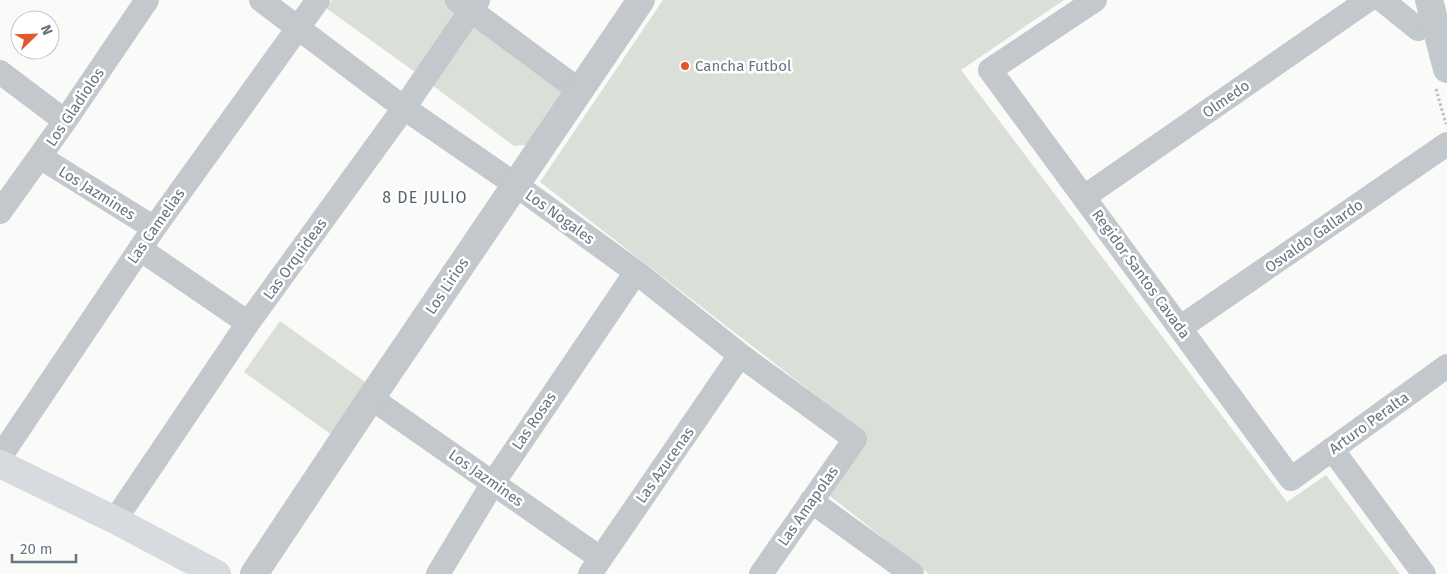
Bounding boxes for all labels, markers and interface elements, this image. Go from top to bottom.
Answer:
north arrow [10,10,60,60]
text: N [37,23,56,38]
place label: Cancha Futbol [695,57,792,75]
marker: Cancha Futbol [679,60,691,72]
street label: Los Gladiolos [42,64,108,150]
street label: Olmedo [1199,76,1253,122]
street label: Los Jazmines [55,162,139,224]
street label: Las Camelias [124,185,188,267]
street label: Los Nogales [522,186,598,248]
district label: 8 DE JULIO [382,188,468,207]
street label: Osvaldo Gallardo [1261,195,1367,277]
street label: Regidor Santos Cavada [1088,206,1194,342]
street label: Las Orquideas [260,215,330,303]
street label: Los Lirios [422,254,472,318]
street label: Arturo Peralta [1326,388,1412,458]
street label: Las Rosas [508,389,560,453]
street label: Las Azucenas [632,423,698,507]
street label: Los Jazmines [445,446,527,510]
street label: Las Amapolas [774,463,842,549]
scale bar [12,532,76,564]
text: 20 m [20,540,53,558]

